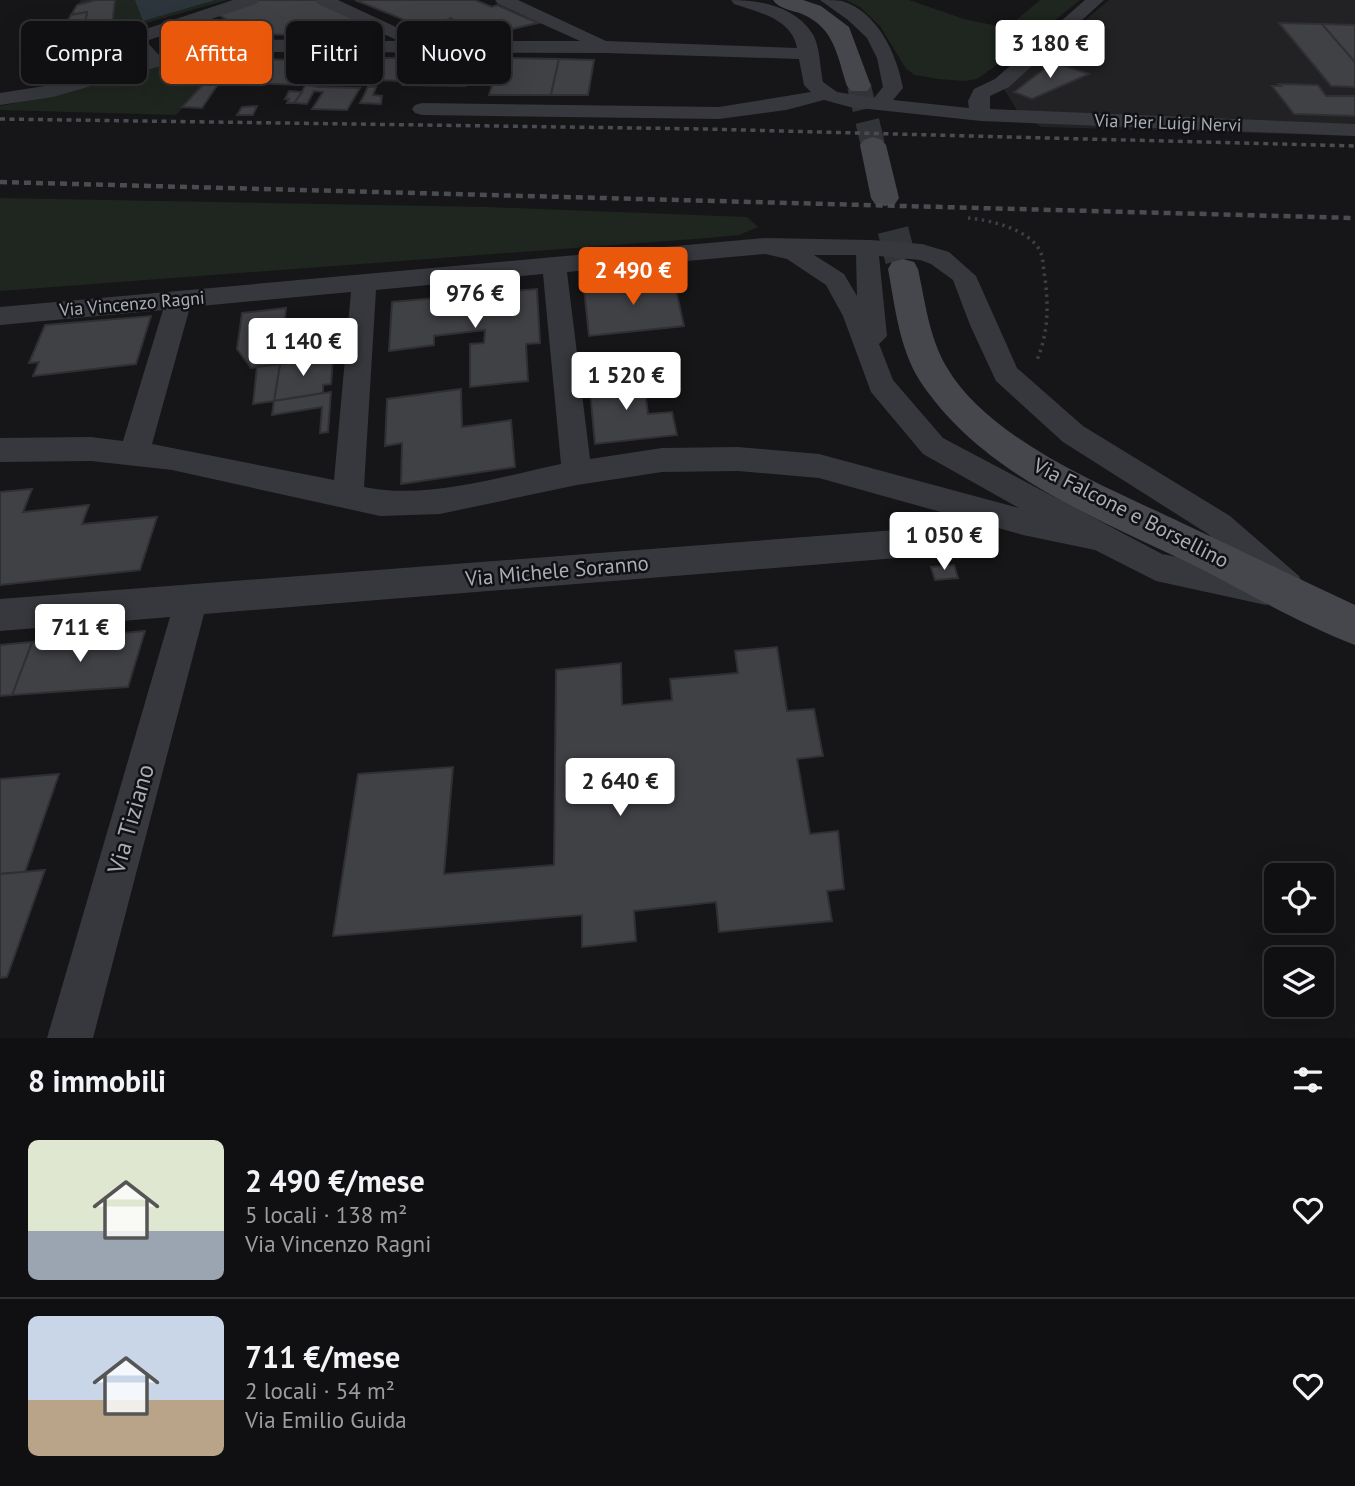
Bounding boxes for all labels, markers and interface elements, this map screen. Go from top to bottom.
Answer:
pin: 3 180 € [985,20,1115,80]
chip: Compra [21,21,147,84]
chip: Affitta [161,21,272,84]
chip: Filtri [286,21,383,84]
chip: Nuovo [397,21,511,84]
text: 3 180 € [1012,28,1088,57]
street label: Via Pier Luigi Nervi [1093,108,1242,137]
pin: 2 490 € [568,247,698,307]
text: 2 490 € [595,255,671,284]
pin: 976 € [426,270,524,330]
text: 976 € [446,278,504,307]
street label: Via Vincenzo Ragni [57,286,206,321]
pin: 1 140 € [238,318,368,378]
text: 1 140 € [265,326,341,355]
pin: 1 520 € [561,352,691,412]
text: 1 520 € [588,360,664,389]
street label: Via Falcone e Borsellino [1028,451,1234,574]
pin: 1 050 € [879,512,1009,572]
text: 1 050 € [906,520,982,549]
street label: Via Michele Soranno [463,549,650,592]
pin: 711 € [31,604,129,664]
text: 711 € [51,612,109,641]
pin: 2 640 € [555,758,685,818]
street label: Via Tiziano [100,761,161,878]
text: 2 640 € [582,766,658,795]
map controls [1264,863,1334,1017]
button: locate [1264,863,1334,933]
button: layers [1264,947,1334,1017]
text: 8 immobili [28,1061,166,1100]
icon: filters [1289,1061,1327,1099]
text: 2 490 €/mese [245,1161,425,1200]
icon: home [84,1168,168,1252]
icon: heart [1289,1191,1327,1229]
text: 5 locali · 138 m² [245,1200,407,1229]
text: Via Vincenzo Ragni [245,1229,431,1258]
text: 711 €/mese [245,1337,400,1376]
icon: home [84,1344,168,1428]
icon: heart [1289,1367,1327,1405]
text: 2 locali · 54 m² [245,1376,395,1405]
text: Via Emilio Guida [245,1405,407,1434]

